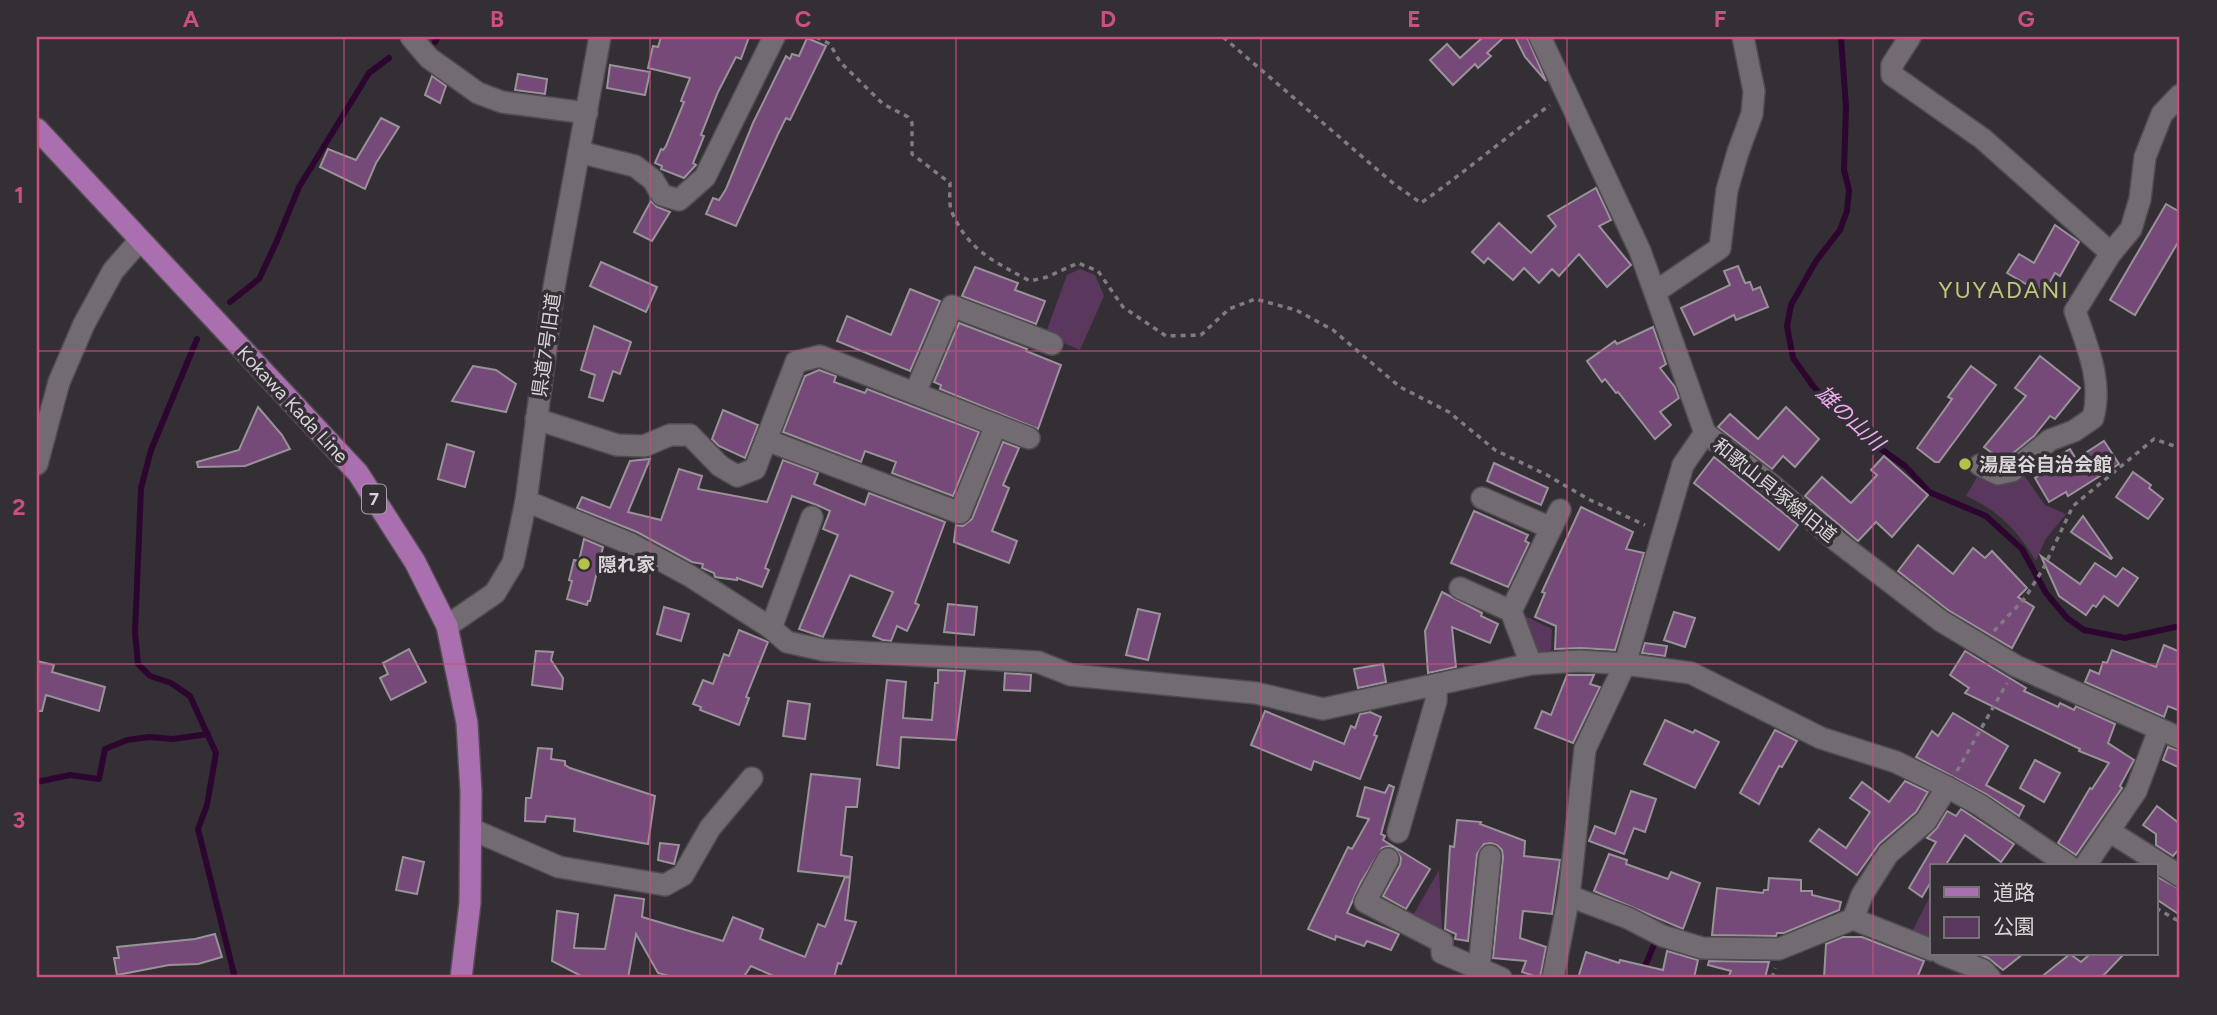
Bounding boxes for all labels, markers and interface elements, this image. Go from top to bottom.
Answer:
text: A [183,5,200,33]
text: B [490,5,504,33]
text: C [795,5,812,33]
text: D [1100,5,1116,33]
text: E [1407,5,1421,33]
text: F [1714,5,1727,33]
text: G [2017,5,2035,33]
text: 1 [14,181,24,209]
district label: YUYADANI [1939,276,2069,304]
street label: 県道7号旧道 [528,291,565,399]
street label: Kokawa Kada Line [232,341,353,468]
water label: 雄の山川 [1811,380,1891,457]
street label: 和歌山貝塚線旧道 [1708,434,1841,547]
place label: 湯屋谷自治会館 [1979,453,2112,476]
marker: 湯屋谷自治会館 [1957,456,1973,472]
road number: 7 [362,485,386,514]
text: 2 [12,493,26,521]
place label: 隠れ家 [598,553,655,576]
marker: 隠れ家 [576,556,592,572]
text: 3 [13,806,25,834]
legend [1930,864,2158,956]
text: 道路 [1993,880,2035,905]
text: 公園 [1993,914,2035,939]

